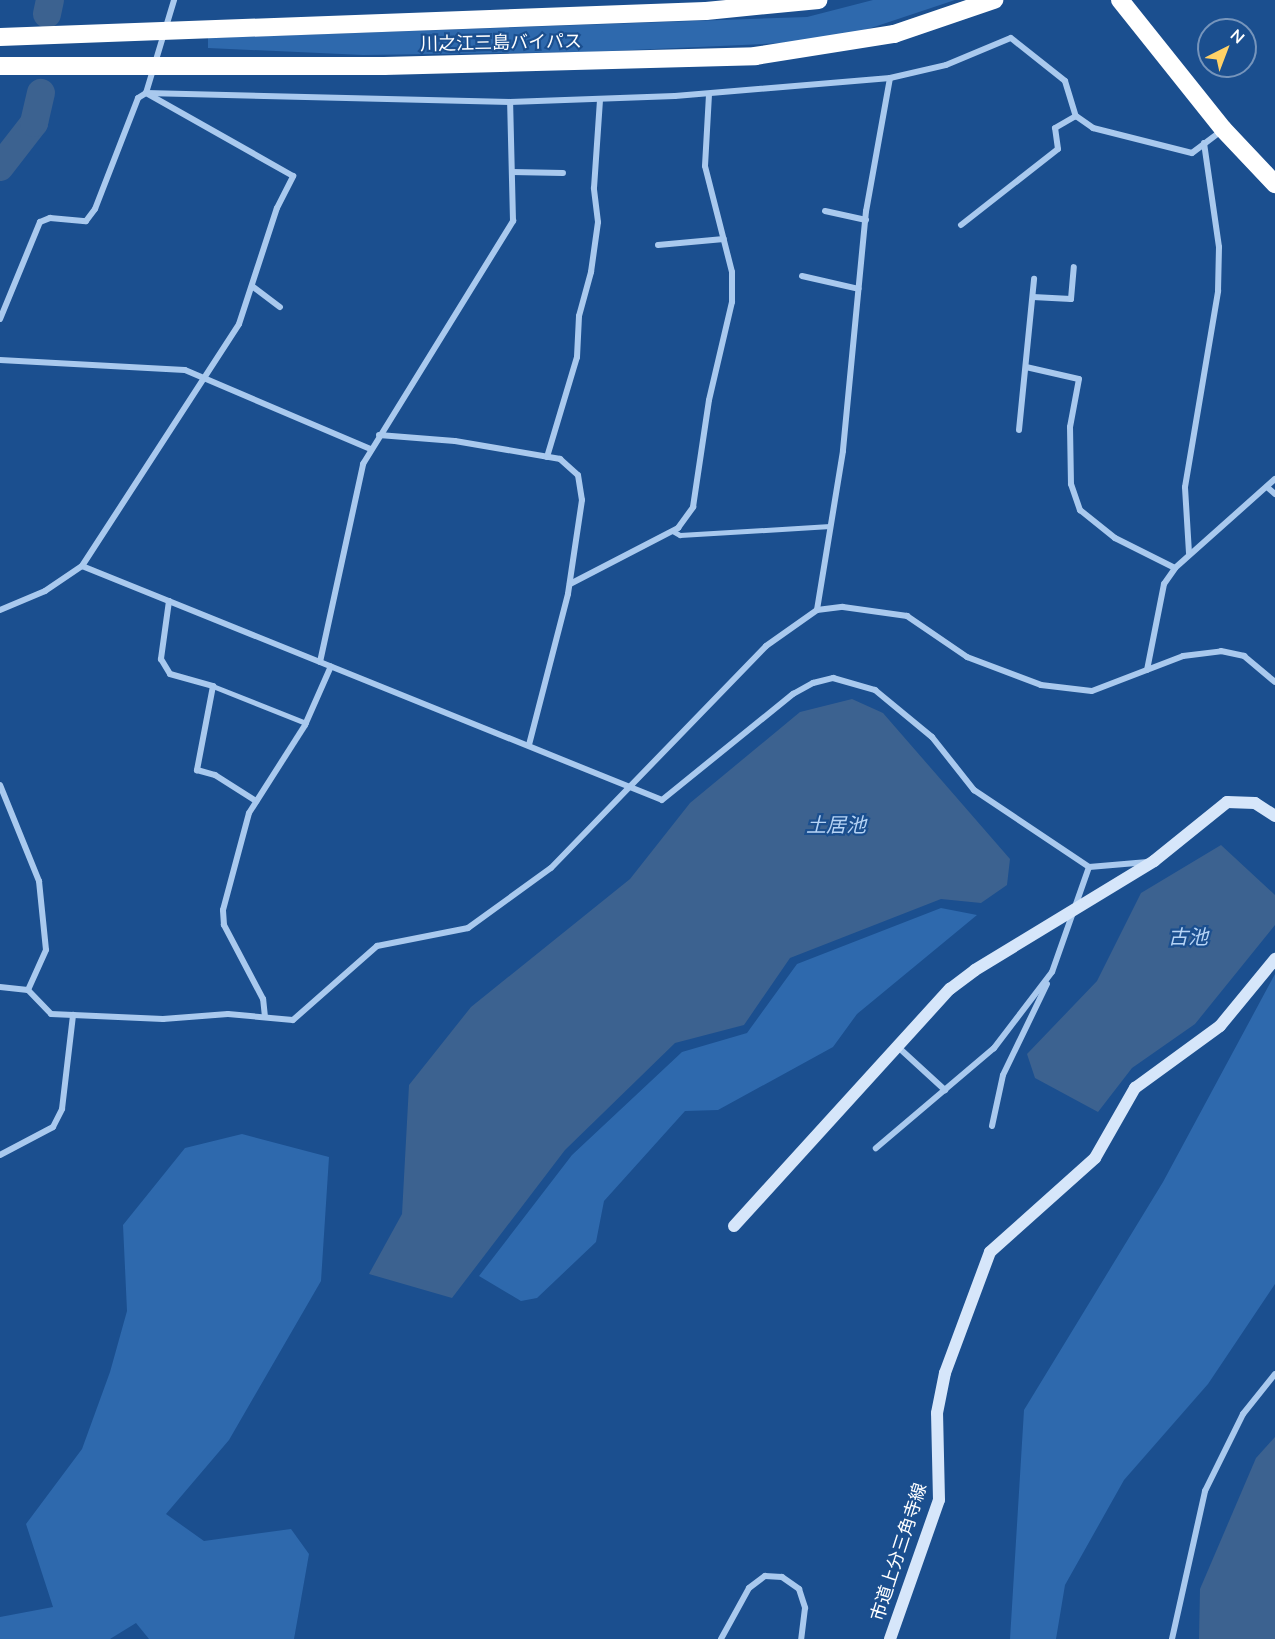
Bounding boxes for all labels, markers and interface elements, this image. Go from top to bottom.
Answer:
north arrow [1197,18,1257,78]
text: N [1227,25,1249,48]
street label: 川之江三島バイパス [420,31,582,55]
water label: 土居池 [806,812,866,836]
water label: 古池 [1168,924,1208,948]
street label: 市道上分三角寺線 [866,1480,932,1624]

